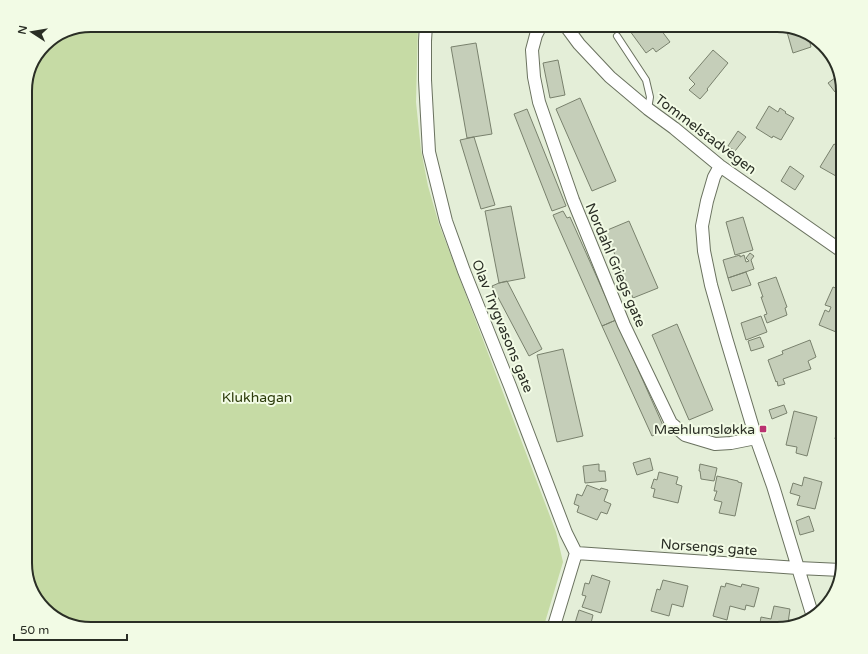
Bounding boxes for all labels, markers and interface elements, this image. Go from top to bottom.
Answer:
north arrow [12,12,52,52]
text: N [15,24,30,36]
street label: Tommelstadvegen [652,91,760,178]
street label: Nordahl Griegs gate [582,201,649,330]
street label: Olav Trygvasons gate [468,257,537,395]
park label: Klukhagan [222,389,292,406]
place label: Mæhlumsløkka [654,421,755,438]
marker: Mæhlumsløkka [758,424,768,434]
street label: Norsengs gate [660,536,758,559]
scale bar [14,616,127,642]
text: 50 m [20,623,49,637]

